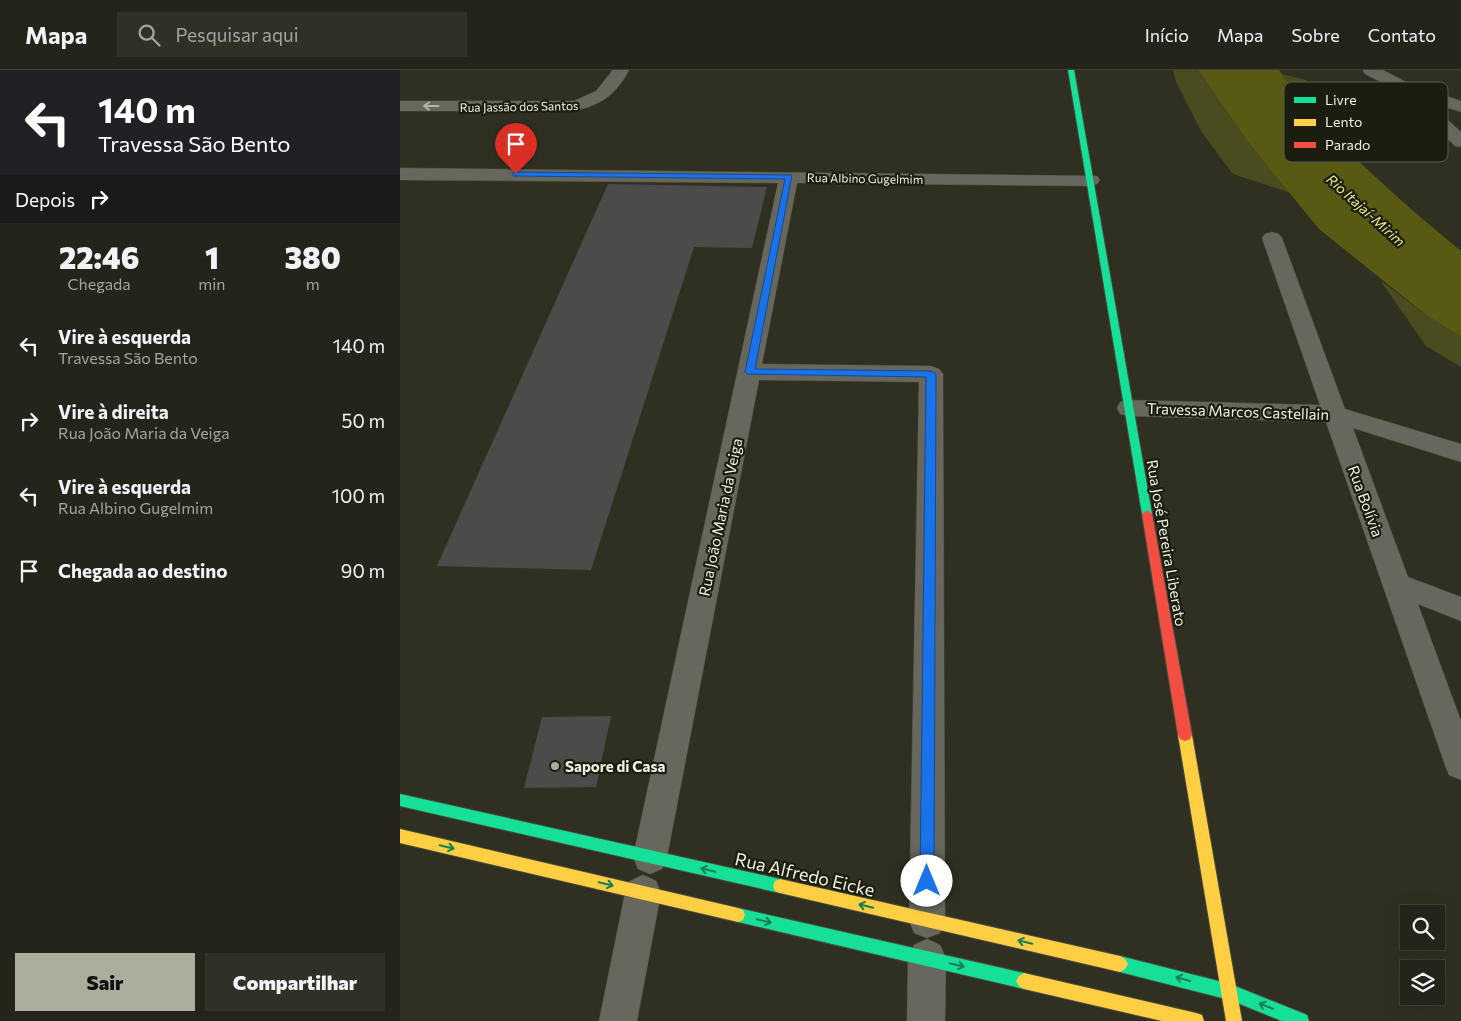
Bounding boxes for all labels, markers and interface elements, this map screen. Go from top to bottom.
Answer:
search box [117,12,467,57]
text: Mapa [25,20,87,49]
icon: search [135,21,163,49]
text: Pesquisar aqui [175,23,299,46]
text: Início [1145,24,1189,46]
text: Mapa [1217,24,1263,46]
text: Sobre [1291,24,1340,46]
text: Contato [1368,24,1436,46]
legend [1284,82,1448,162]
text: 140 m [98,87,196,130]
icon: left [15,90,80,155]
text: Livre [1325,91,1357,108]
street label: Rua Jassão dos Santos [459,98,579,115]
one-way arrow [423,101,440,111]
text: Lento [1325,113,1362,130]
pin [495,123,537,174]
text: Travessa São Bento [98,130,290,157]
icon: arrive [502,130,530,158]
text: Parado [1325,136,1370,153]
street label: Rua Albino Gugelmim [807,170,923,186]
water label: Rio Itajaí-Mirim [1323,170,1409,250]
icon: right [85,185,113,213]
text: Depois [15,188,75,211]
text: 22:46 [59,238,139,275]
text: 1 [205,238,219,275]
text: 380 [284,238,341,275]
text: Chegada [68,274,131,293]
text: min [198,274,226,293]
text: m [306,274,320,293]
text: Vire à esquerda [58,325,191,348]
icon: left [15,332,43,360]
text: 140 m [333,334,385,357]
text: Travessa São Bento [58,348,198,367]
street label: Travessa Marcos Castellain [1147,399,1329,423]
text: Vire à direita [58,400,169,423]
icon: right [15,407,43,435]
text: 50 m [341,409,385,432]
text: Rua João Maria da Veiga [58,423,230,442]
street label: Rua João Maria da Veiga [694,436,746,598]
street label: Rua José Pereira Liberato [1143,458,1191,628]
street label: Rua Bolívia [1345,463,1387,539]
text: Vire à esquerda [58,475,191,498]
icon: left [15,482,43,510]
text: 100 m [332,484,385,507]
text: Rua Albino Gugelmim [58,498,213,517]
icon: arrive [15,557,43,585]
text: Chegada ao destino [58,559,228,582]
text: 90 m [341,559,385,582]
place label: Sapore di Casa [565,757,665,775]
marker: Sapore di Casa [549,760,561,772]
one-way arrow [439,843,455,852]
street label: Rua Alfredo Eicke [733,847,877,901]
position arrow [900,854,952,906]
one-way arrow [700,865,716,874]
one-way arrow [597,880,613,889]
one-way arrow [859,901,875,910]
map controls [1400,905,1445,1005]
button: search [1400,905,1445,950]
one-way arrow [756,917,772,926]
one-way arrow [1017,937,1033,946]
button: Sair [15,953,195,1011]
button: Compartilhar [205,953,385,1011]
button: layers [1400,960,1445,1005]
one-way arrow [948,961,964,970]
one-way arrow [1175,974,1191,983]
one-way arrow [1259,1001,1274,1010]

